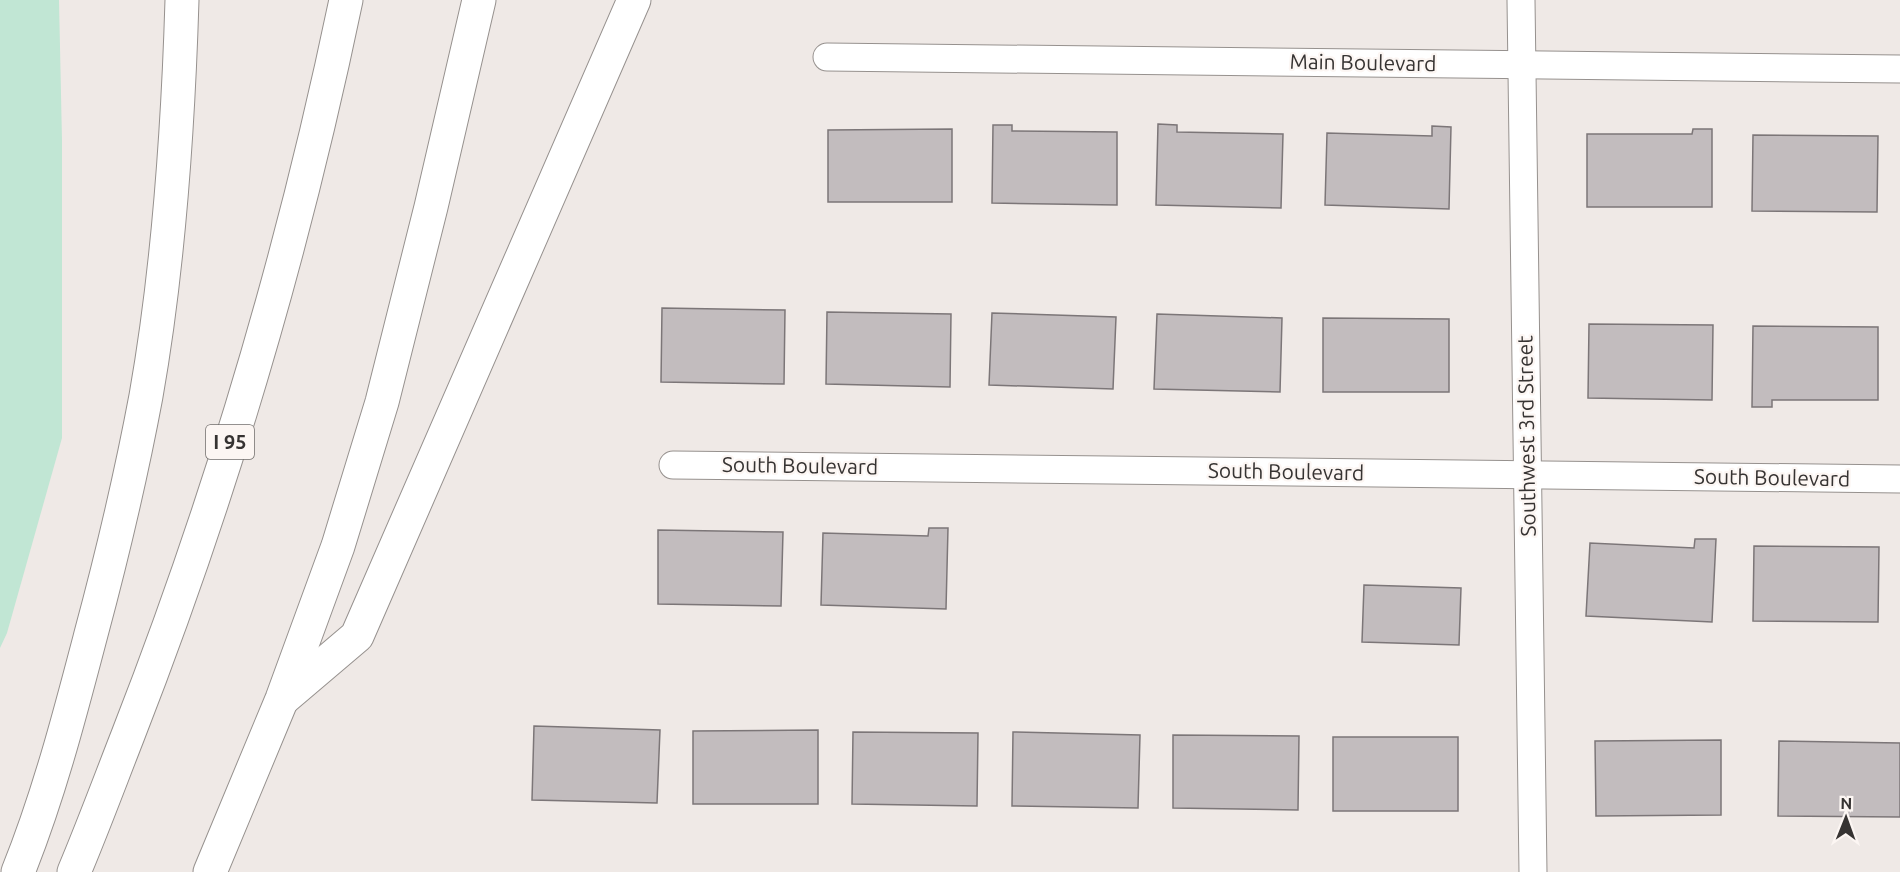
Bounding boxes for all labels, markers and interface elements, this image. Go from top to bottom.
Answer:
street label: Main Boulevard [1289,49,1437,75]
street label: Southwest 3rd Street [1512,335,1540,537]
road number: I 95 [206,425,254,459]
street label: South Boulevard [722,452,878,478]
street label: South Boulevard [1208,458,1364,484]
street label: South Boulevard [1694,464,1850,490]
north arrow [1816,788,1876,848]
text: N [1840,794,1852,812]

